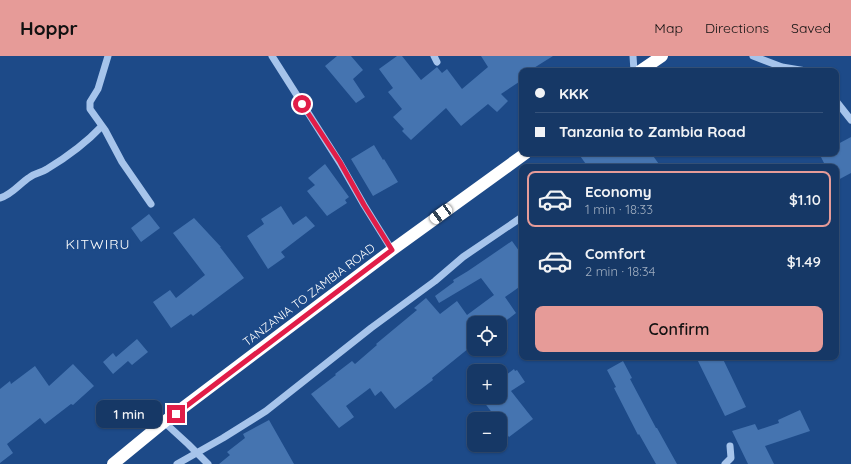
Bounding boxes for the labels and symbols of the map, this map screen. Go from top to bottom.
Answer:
route start [293,95,311,113]
car [428,202,454,226]
district label: KITWIRU [66,235,130,253]
street label: TANZANIA TO ZAMBIA ROAD [240,240,378,349]
callout: 1 min [96,400,162,428]
route end [167,405,185,423]

